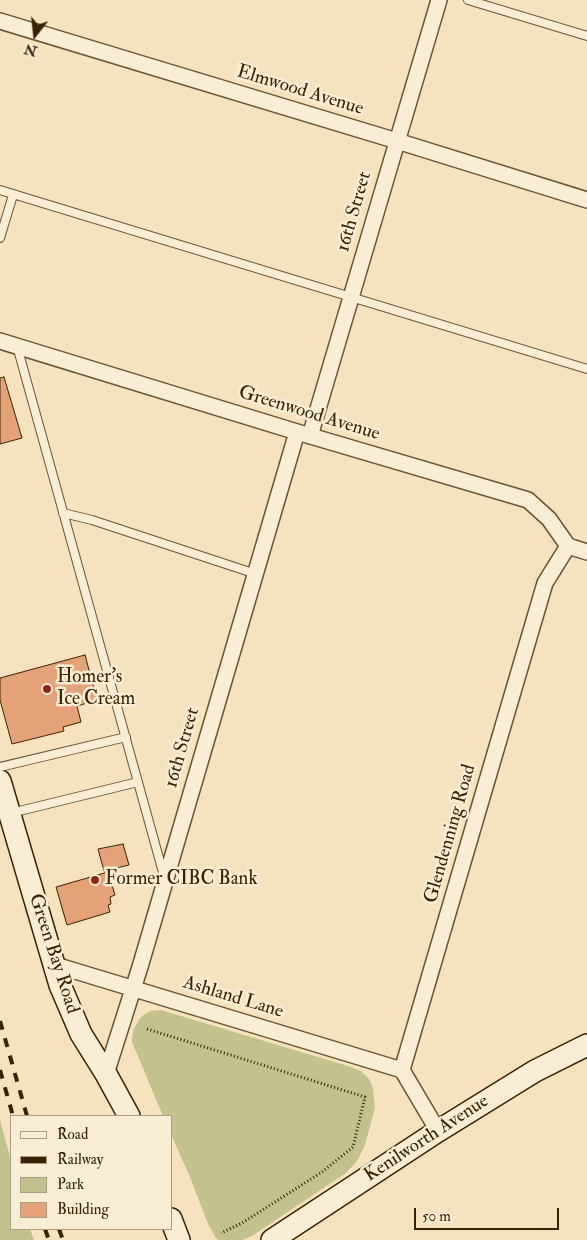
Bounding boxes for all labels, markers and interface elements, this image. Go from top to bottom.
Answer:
north arrow [10,10,60,60]
text: N [22,40,39,60]
street label: Elmwood Avenue [234,61,366,121]
street label: 16th Street [333,169,377,255]
street label: Greenwood Avenue [236,382,382,446]
place label: Homer's Ice Cream [57,667,135,711]
marker: Homer's Ice Cream [41,683,53,695]
street label: 16th Street [161,705,205,791]
street label: Glendenning Road [420,762,482,906]
place label: Former CIBC Bank [105,869,257,891]
marker: Former CIBC Bank [89,874,101,886]
street label: Green Bay Road [23,891,83,1017]
street label: Ashland Lane [180,972,286,1024]
street label: Kenilworth Avenue [361,1090,493,1188]
legend [10,1115,172,1230]
text: Road [57,1125,88,1144]
text: Railway [57,1150,103,1169]
text: Park [57,1175,84,1194]
scale bar [417,1198,562,1230]
text: Building [57,1200,109,1219]
text: 50 m [422,1207,451,1226]

